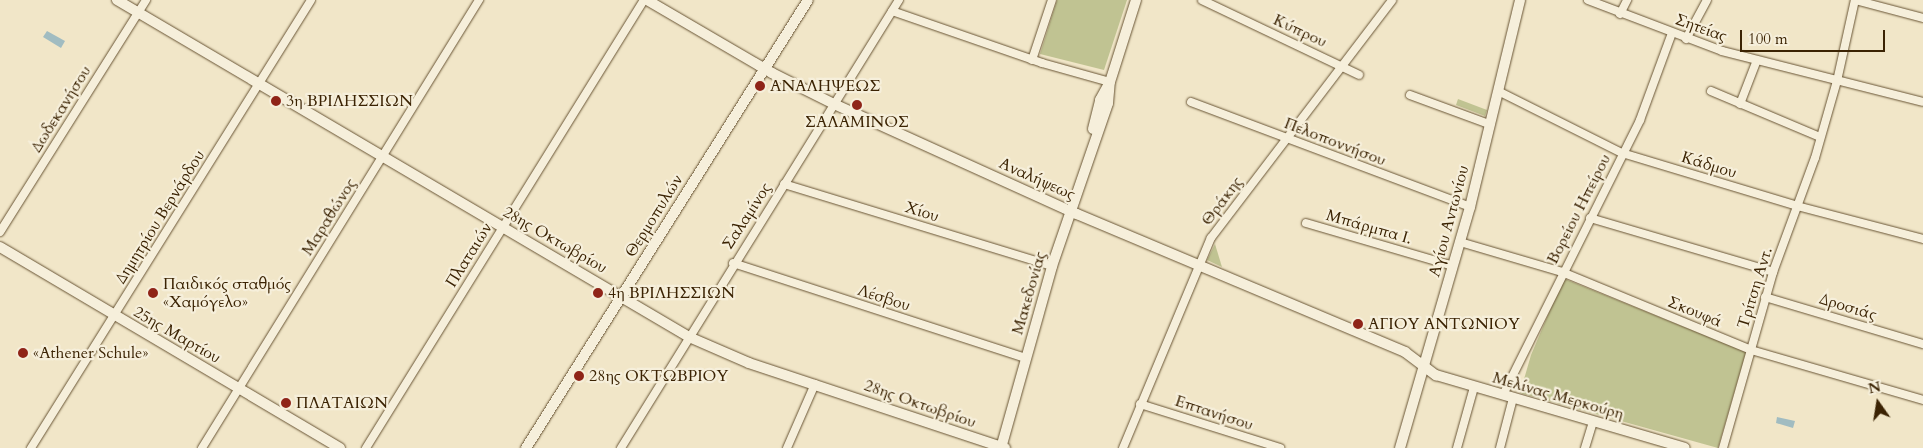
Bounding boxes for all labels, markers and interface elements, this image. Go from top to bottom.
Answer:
street label: Κύπρου [1270,10,1330,52]
street label: Σητείας [1673,10,1729,46]
scale bar [1743,20,1888,52]
text: 100 m [1748,29,1788,49]
street label: Δωδεκανήσου [27,62,95,156]
place label: ΑΝΑΛΗΨΕΩΣ [770,76,880,96]
marker: ΑΝΑΛΗΨΕΩΣ [754,80,766,92]
place label: 3η ΒΡΙΛΗΣΣΙΩΝ [286,91,413,111]
marker: 3η ΒΡΙΛΗΣΣΙΩΝ [270,95,282,107]
marker: ΣΑΛΑΜΙΝΟΣ [851,99,863,111]
place label: ΣΑΛΑΜΙΝΟΣ [805,112,909,132]
street label: Πελοποννήσου [1281,114,1389,170]
street label: Δημητρίου Βερνάρδου [111,147,209,287]
street label: Κάδμου [1679,148,1739,182]
street label: Βορείου Ηπείρου [1543,151,1615,267]
street label: Αναλήψεως [996,154,1078,204]
street label: Αγίου Αντωνίου [1425,163,1473,279]
street label: Θερμοπυλών [621,171,687,261]
street label: Θράκης [1197,173,1247,229]
street label: Μαραθώνος [298,175,360,259]
street label: Σαλαμίνος [718,179,776,253]
street label: Χίου [903,198,941,226]
street label: 28ης Οκτωβρίου [500,202,610,278]
street label: Μπάρμπα Ι. [1324,206,1414,248]
street label: Πλαταιών [442,219,496,291]
street label: Τρίτση Αντ. [1734,245,1776,331]
street label: Μακεδονίας [1008,249,1050,337]
place label: Παιδικός σταθμός «Χαμόγελο» [163,274,291,312]
street label: Λέσβου [855,280,913,316]
place label: 4η ΒΡΙΛΗΣΣΙΩΝ [608,283,735,303]
marker: Παιδικός σταθμός «Χαμόγελο» [147,287,159,299]
marker: 4η ΒΡΙΛΗΣΣΙΩΝ [592,287,604,299]
street label: Δροσιάς [1817,289,1879,325]
street label: Σκουφά [1665,292,1725,332]
street label: 25ης Μαρτίου [130,302,224,368]
place label: ΑΓΙΟΥ ΑΝΤΩΝΙΟΥ [1368,314,1520,334]
marker: ΑΓΙΟΥ ΑΝΤΩΝΙΟΥ [1352,318,1364,330]
place label: «Athener Schule» [33,343,149,363]
marker: «Athener Schule» [17,347,29,359]
place label: 28ης ΟΚΤΩΒΡΙΟΥ [589,366,728,386]
street label: Μελίνας Μερκούρη [1490,368,1626,424]
marker: 28ης ΟΚΤΩΒΡΙΟΥ [573,370,585,382]
street label: 28ης Οκτωβρίου [862,376,978,432]
text: N [1866,377,1883,399]
north arrow [1853,378,1903,428]
street label: Επτανήσου [1172,391,1256,435]
place label: ΠΛΑΤΑΙΩΝ [296,393,388,413]
marker: ΠΛΑΤΑΙΩΝ [280,397,292,409]

